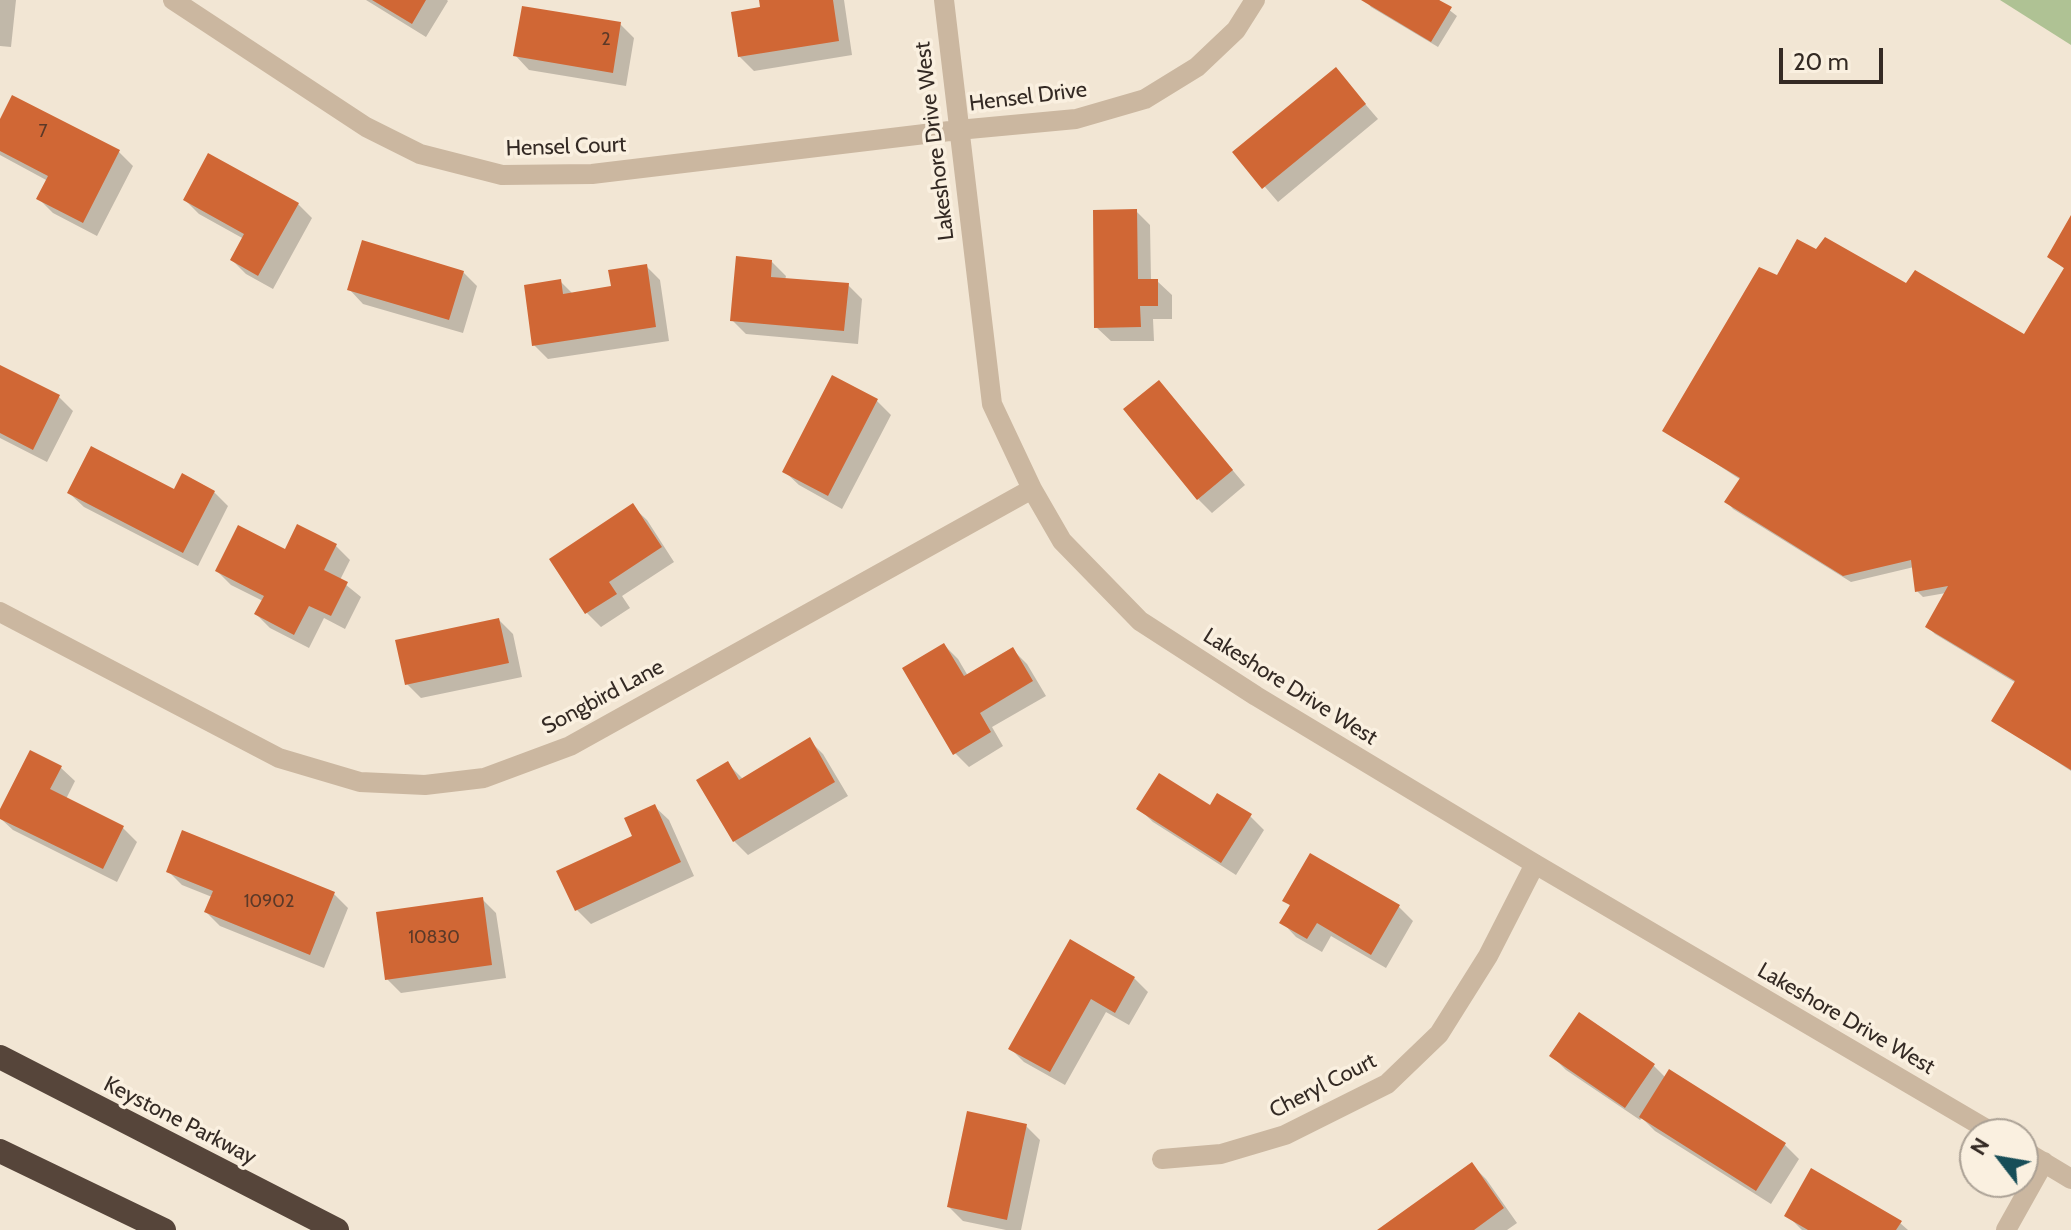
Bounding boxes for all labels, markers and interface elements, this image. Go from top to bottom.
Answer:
house number: 2 [601,29,611,51]
scale bar [1783,32,1887,82]
street label: Lakeshore Drive West [910,40,960,242]
text: 20 m [1793,47,1849,76]
street label: Hensel Drive [968,77,1088,117]
house number: 7 [38,121,48,143]
street label: Hensel Court [505,132,627,162]
street label: Lakeshore Drive West [1198,623,1382,751]
street label: Songbird Lane [538,654,668,740]
house number: 10902 [244,891,294,913]
house number: 10830 [408,927,460,949]
street label: Lakeshore Drive West [1753,958,1939,1080]
street label: Cheryl Court [1265,1048,1381,1124]
street label: Keystone Parkway [99,1071,261,1171]
north arrow [1959,1118,2039,1198]
text: N [1964,1133,1995,1160]

